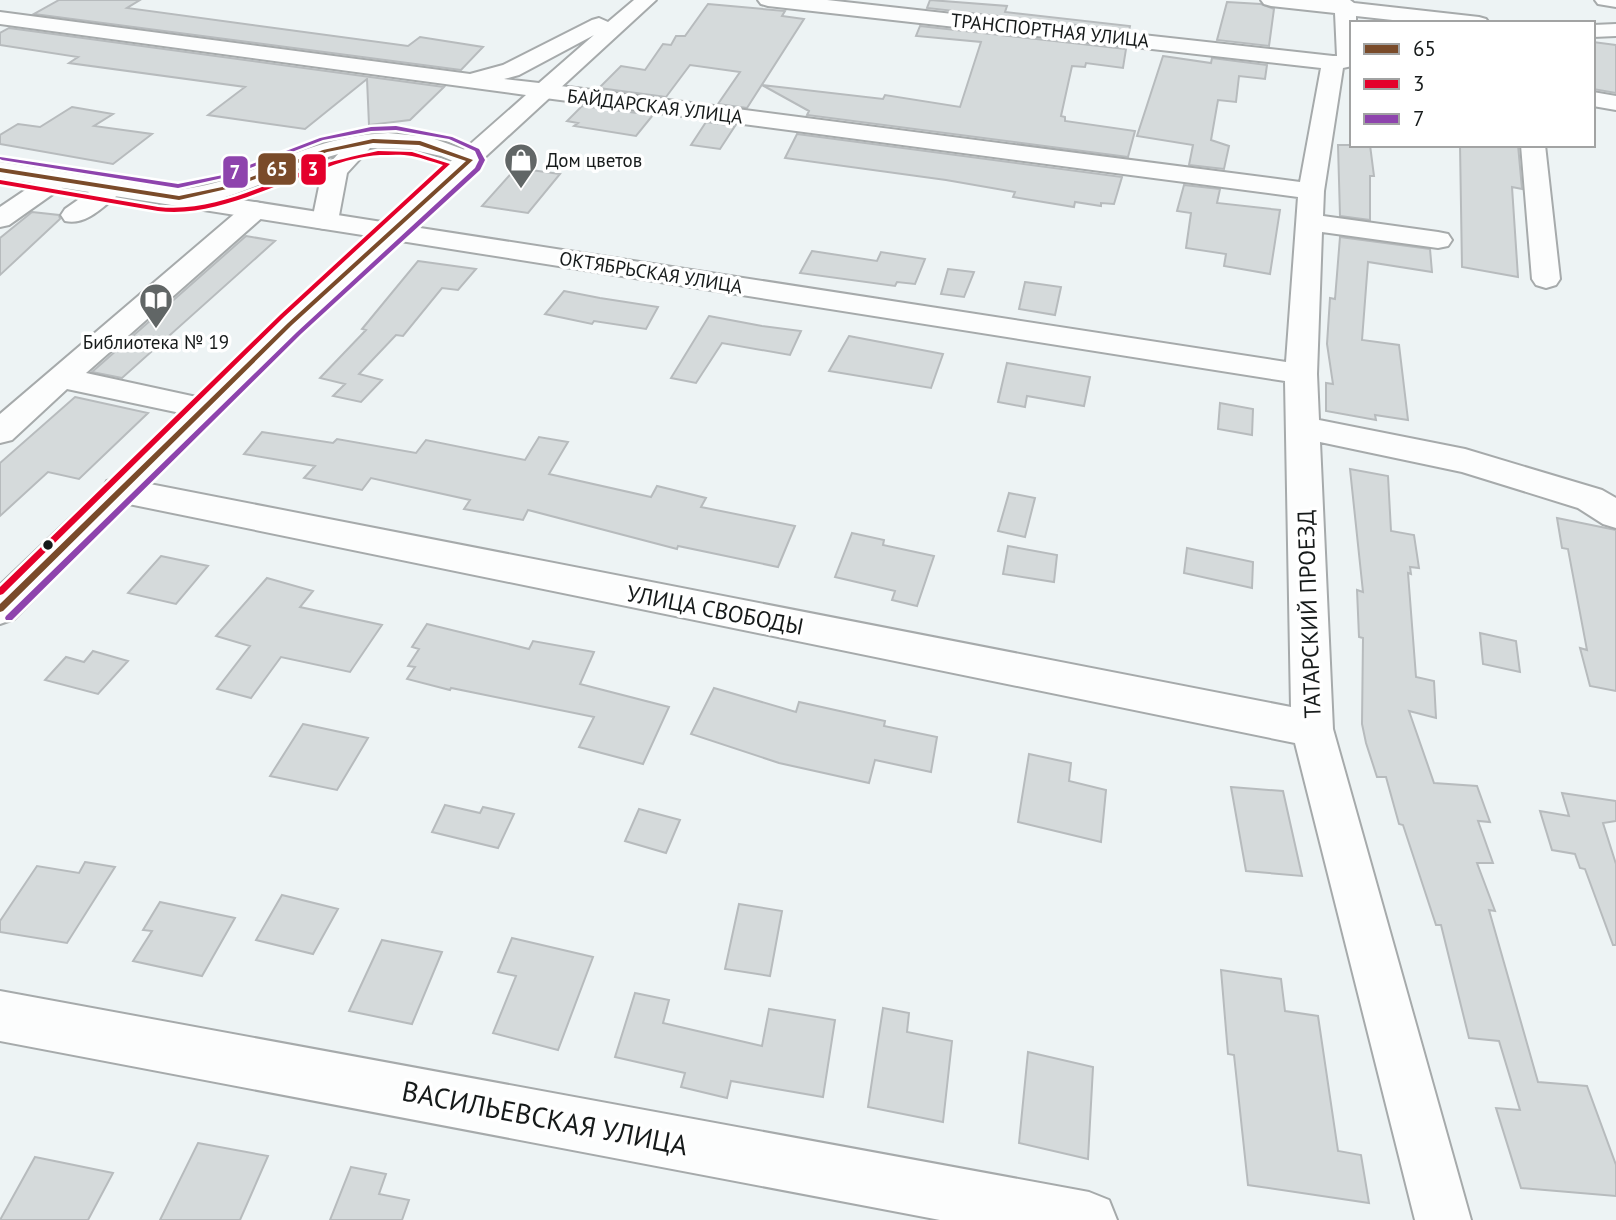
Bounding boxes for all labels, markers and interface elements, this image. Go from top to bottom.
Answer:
street label: ТРАНСПОРТНАЯ УЛИЦА [950,8,1150,52]
legend [1350,21,1595,147]
text: 65 [1413,35,1436,62]
text: 3 [1413,70,1424,97]
street label: БАЙДАРСКАЯ УЛИЦА [566,83,744,129]
text: 7 [1413,105,1424,132]
shop icon: Дом цветов [502,141,540,190]
place label: Дом цветов [546,148,642,172]
line badge: 65 [257,152,297,186]
line badge: 3 [300,153,327,186]
line badge: 7 [222,155,249,189]
text: 65 [266,157,288,181]
text: 3 [308,157,318,181]
text: 7 [230,160,240,184]
street label: ОКТЯБРЬСКАЯ УЛИЦА [558,246,744,298]
library icon: Библиотека № 19 [137,281,175,330]
place label: Библиотека № 19 [83,330,229,354]
street label: ТАТАРСКИЙ ПРОЕЗД [1290,509,1327,719]
unlabelled marker [41,538,55,552]
street label: УЛИЦА СВОБОДЫ [624,578,806,641]
street label: ВАСИЛЬЕВСКАЯ УЛИЦА [399,1072,692,1163]

